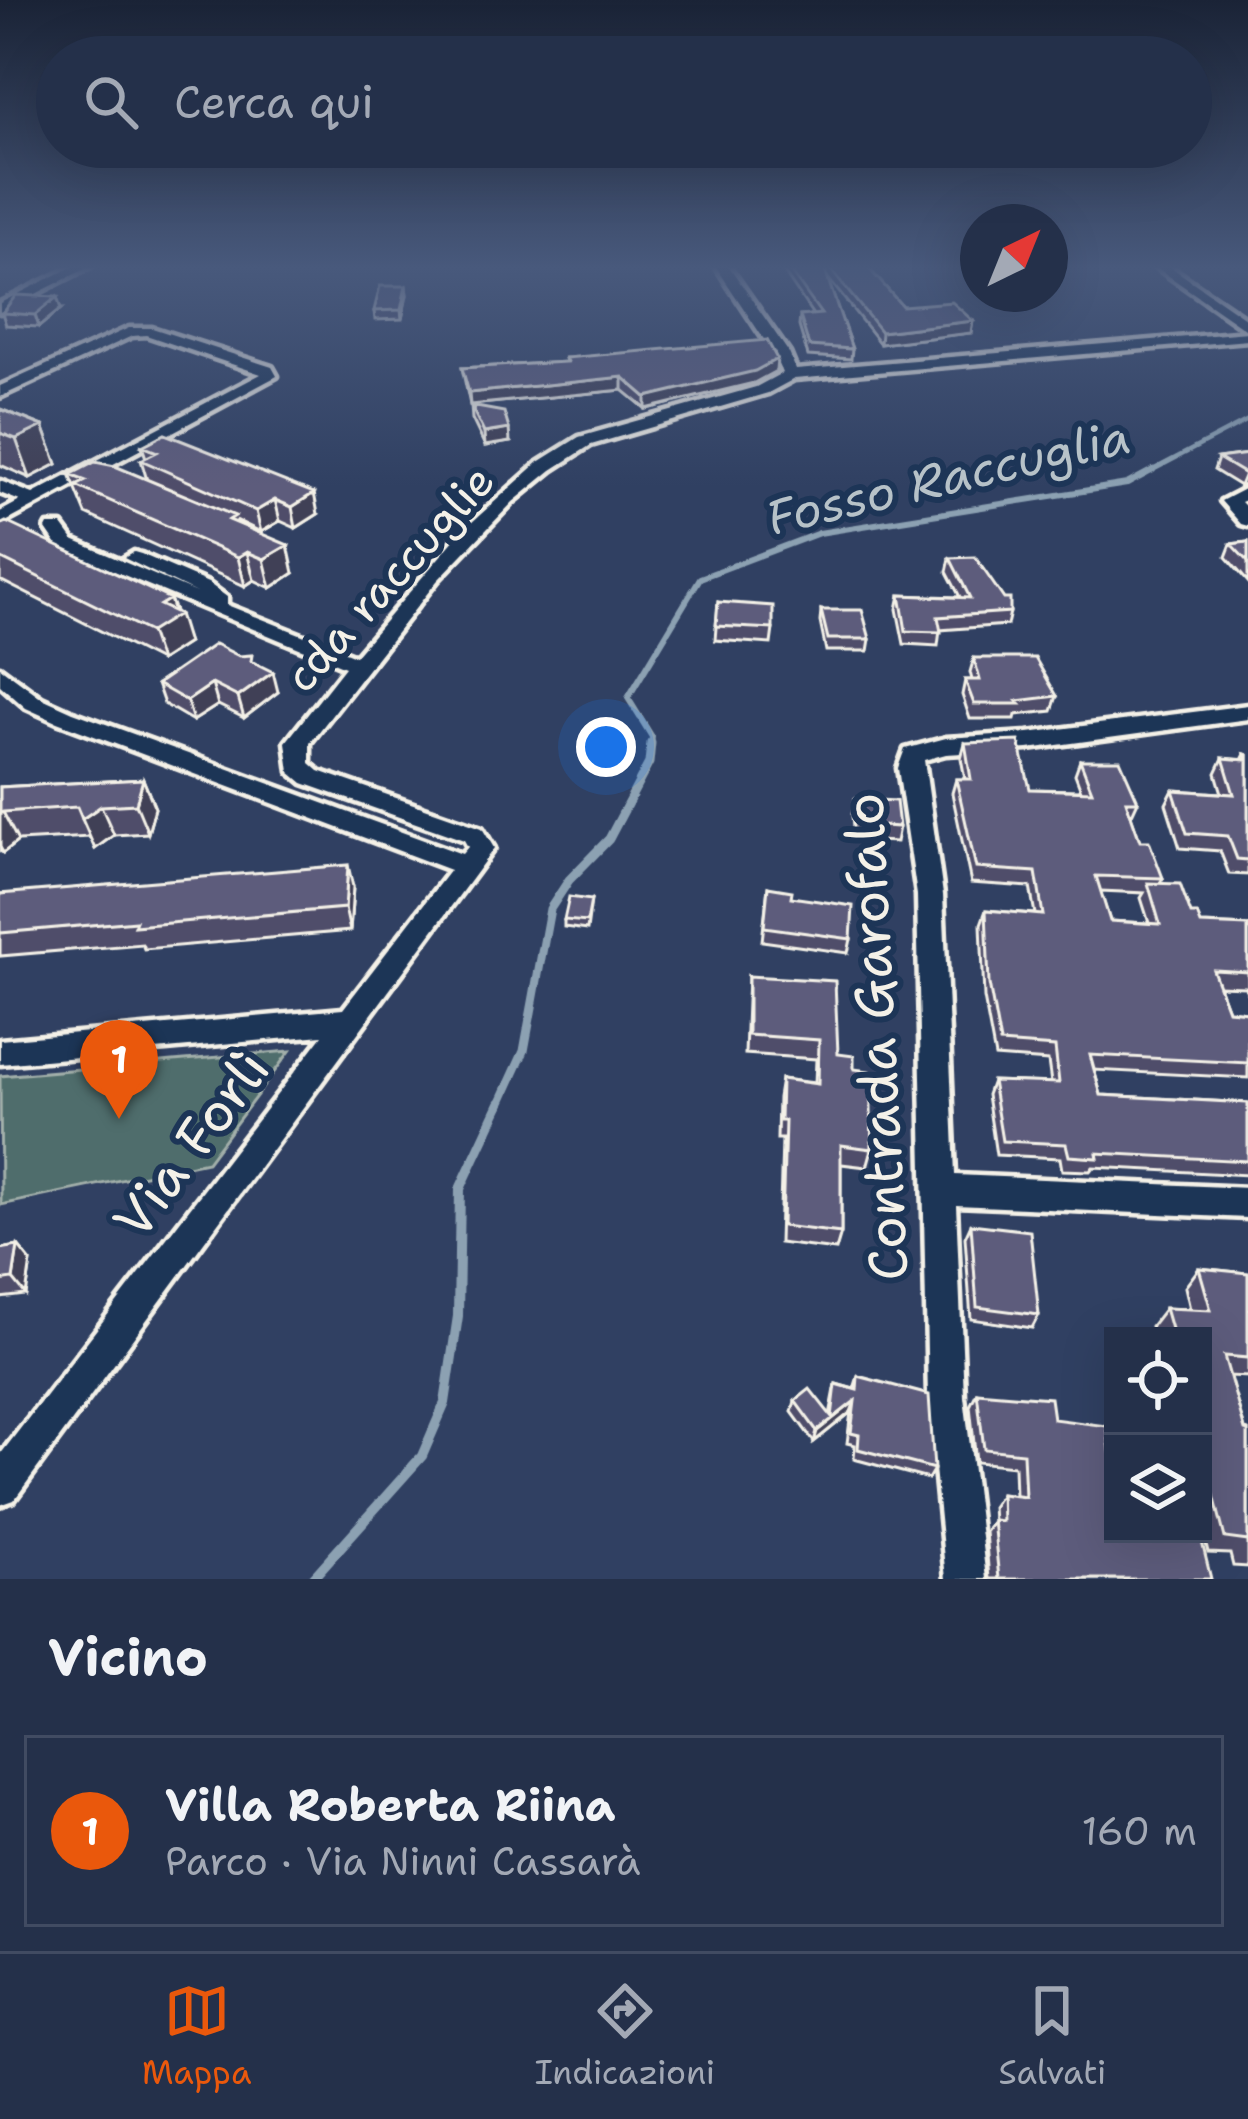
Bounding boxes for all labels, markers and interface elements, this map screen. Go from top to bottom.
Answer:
search box [36,36,1212,168]
icon: search [78,69,144,135]
text: Cerca qui [174,72,374,132]
north arrow [960,204,1068,312]
water label: Fosso Raccuglia [760,404,1136,550]
street label: cda raccuglie [271,451,507,705]
your location [576,717,636,777]
street label: Contrada Garofalo [827,791,925,1283]
pin: 1 [80,1020,158,1119]
street label: Via Forlì [97,1035,285,1253]
map controls [1104,1327,1212,1543]
button: locate [1104,1327,1212,1435]
button: layers [1104,1435,1212,1543]
text: Vicino [48,1623,208,1691]
text: Villa Roberta Riina [165,1775,616,1835]
text: 1 [81,1805,99,1857]
text: 160 m [1082,1805,1197,1857]
text: Parco · Via Ninni Cassarà [165,1835,640,1887]
tab: Mappa [142,1978,251,2095]
tab: Indicazioni [535,1978,715,2095]
tab: Salvati [998,1978,1106,2095]

